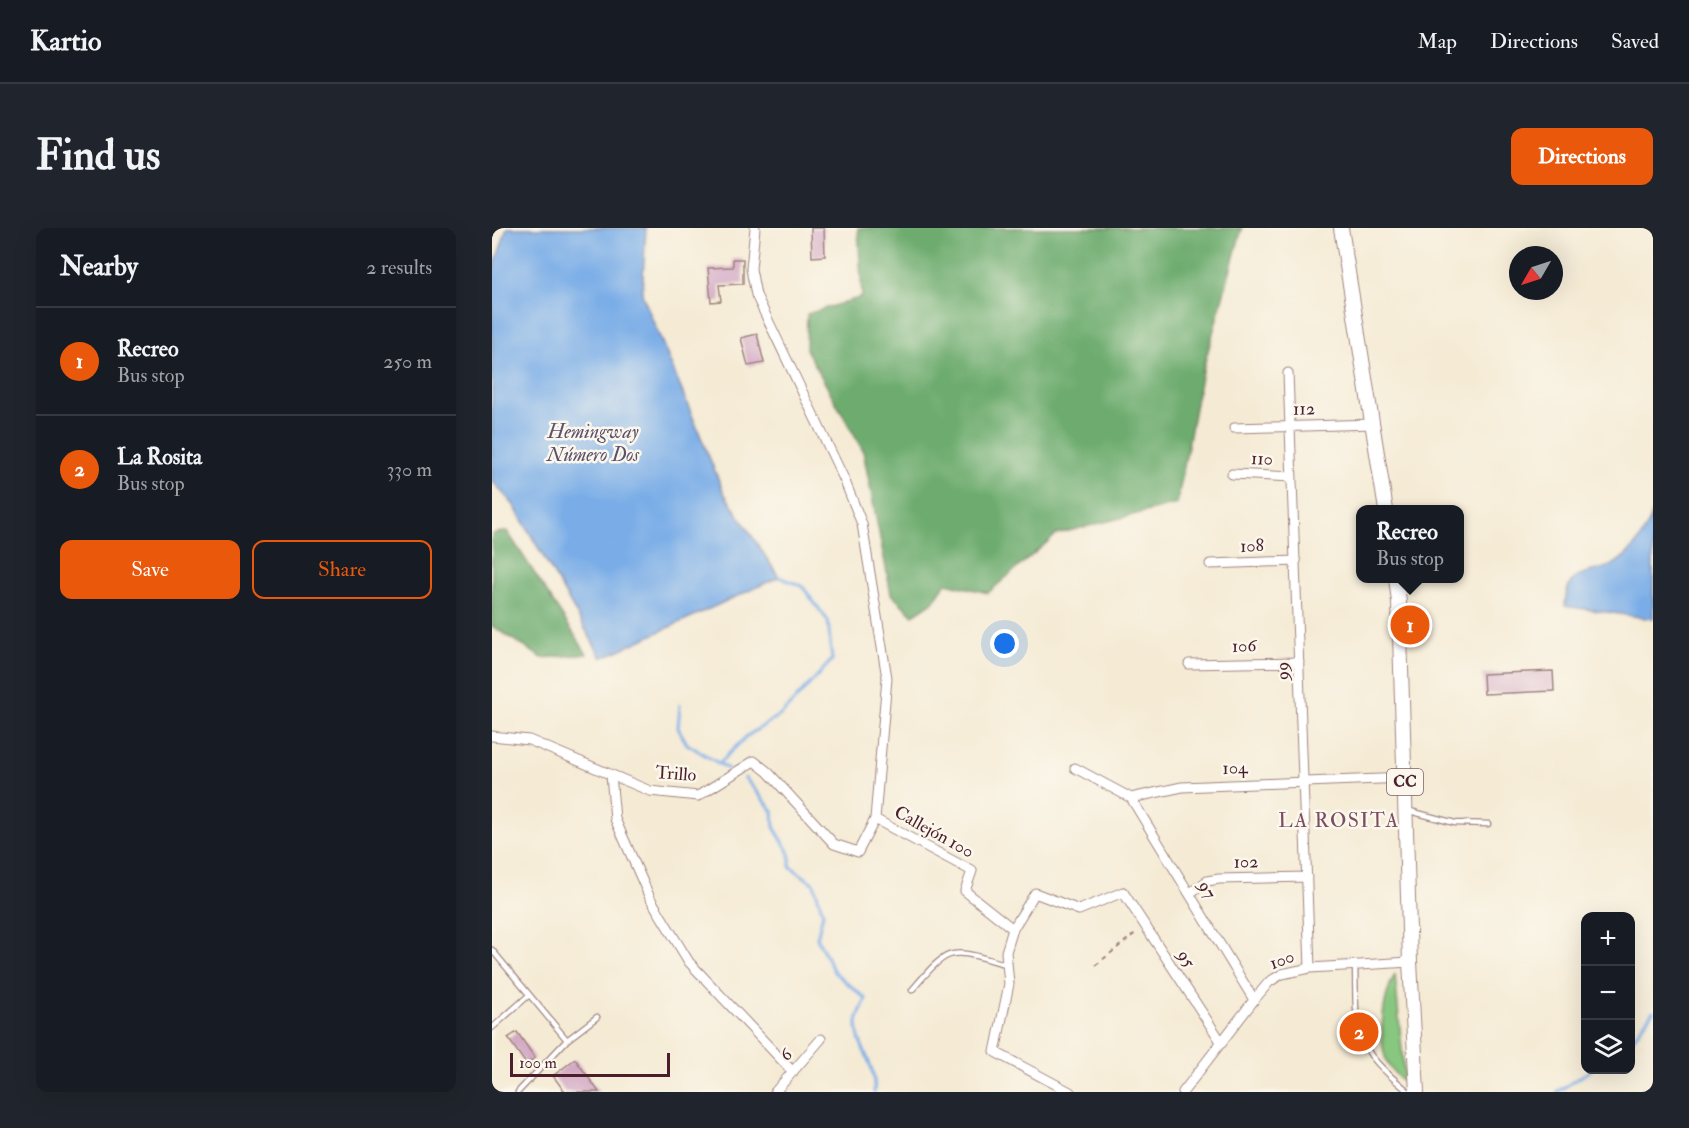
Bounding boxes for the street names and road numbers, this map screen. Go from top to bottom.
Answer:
street label: 112 [1293,397,1315,421]
street label: 110 [1251,447,1273,471]
street label: 108 [1240,534,1264,558]
street label: 106 [1231,634,1258,658]
street label: 99 [1271,661,1295,683]
street label: 104 [1222,756,1249,780]
street label: Trillo [655,761,697,787]
road number: CC [1387,769,1423,795]
street label: Callejón 100 [890,801,978,863]
street label: 102 [1233,850,1259,874]
street label: 97 [1192,875,1221,903]
street label: 95 [1171,944,1200,973]
street label: 100 [1266,945,1298,975]
street label: 6 [774,1043,798,1066]

